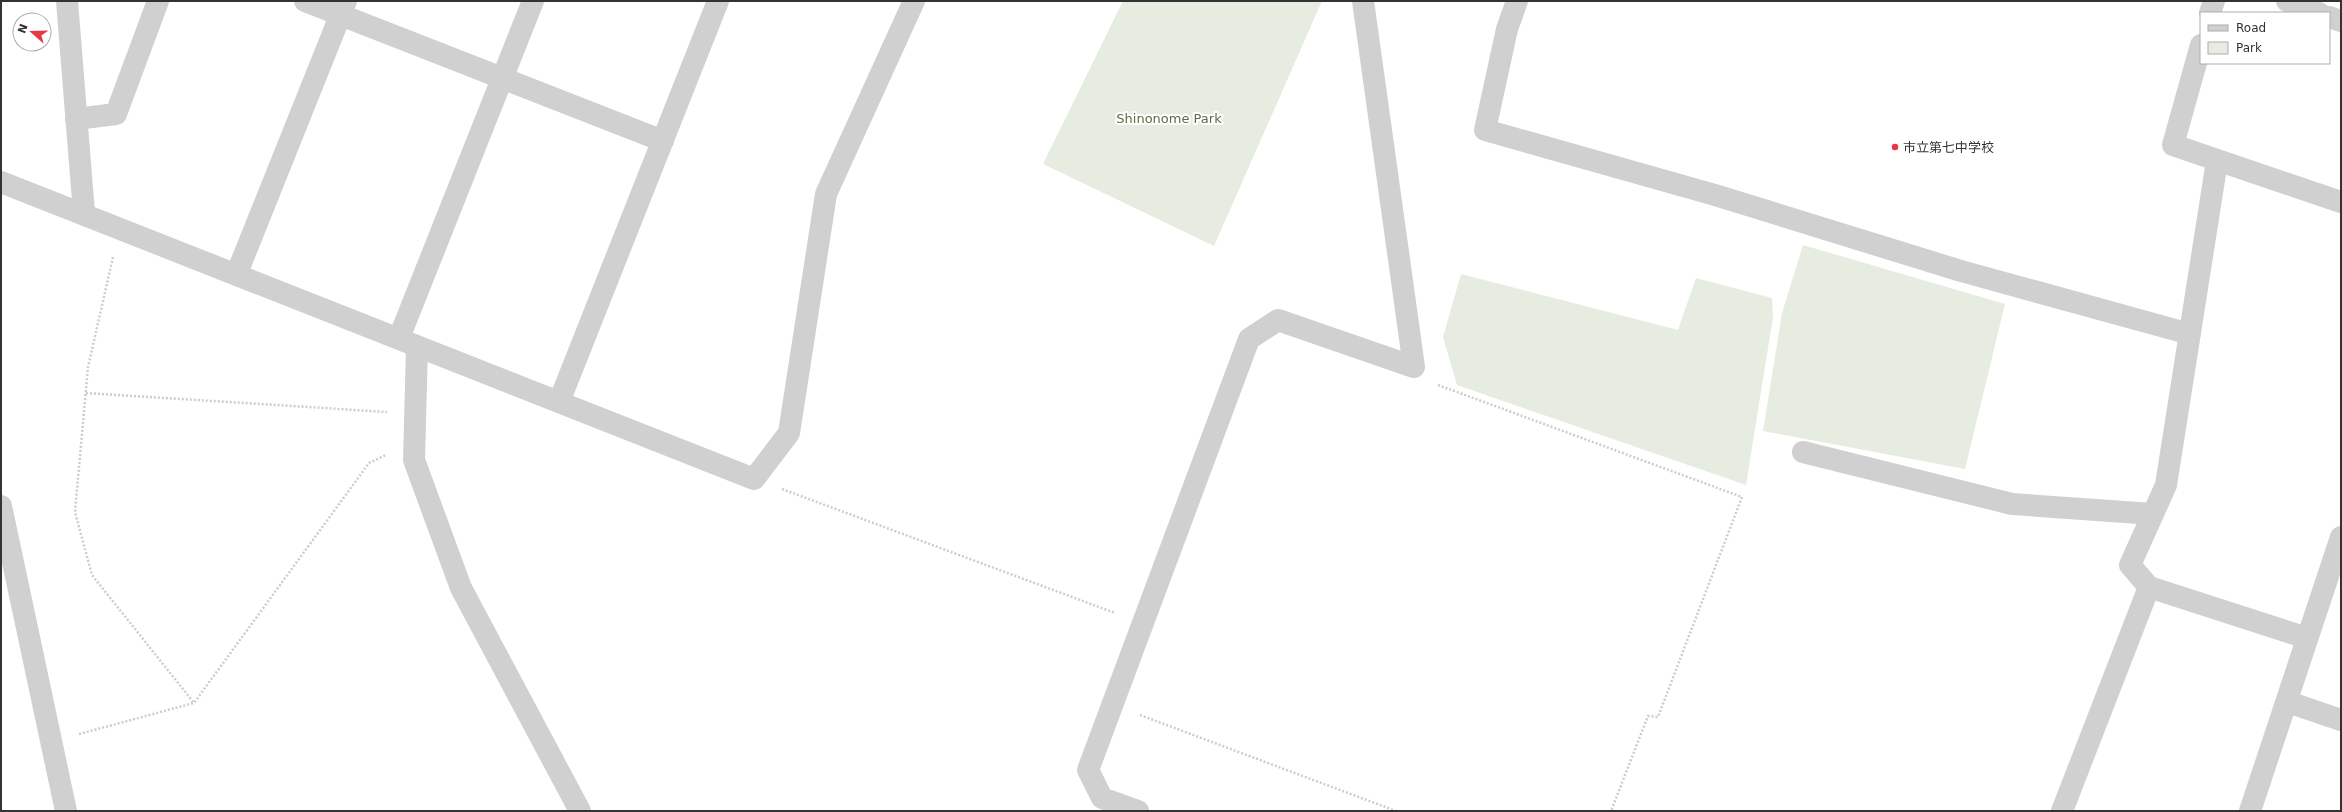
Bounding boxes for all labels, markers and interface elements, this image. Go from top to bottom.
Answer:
north arrow [12,12,52,52]
legend [2200,12,2330,64]
text: Road [2236,21,2266,35]
text: N [15,22,31,35]
text: Park [2236,41,2262,55]
park label: Shinonome Park [1116,111,1222,126]
place label: 市立第七中学校 [1903,140,1994,155]
marker: 市立第七中学校 [1890,142,1900,152]

